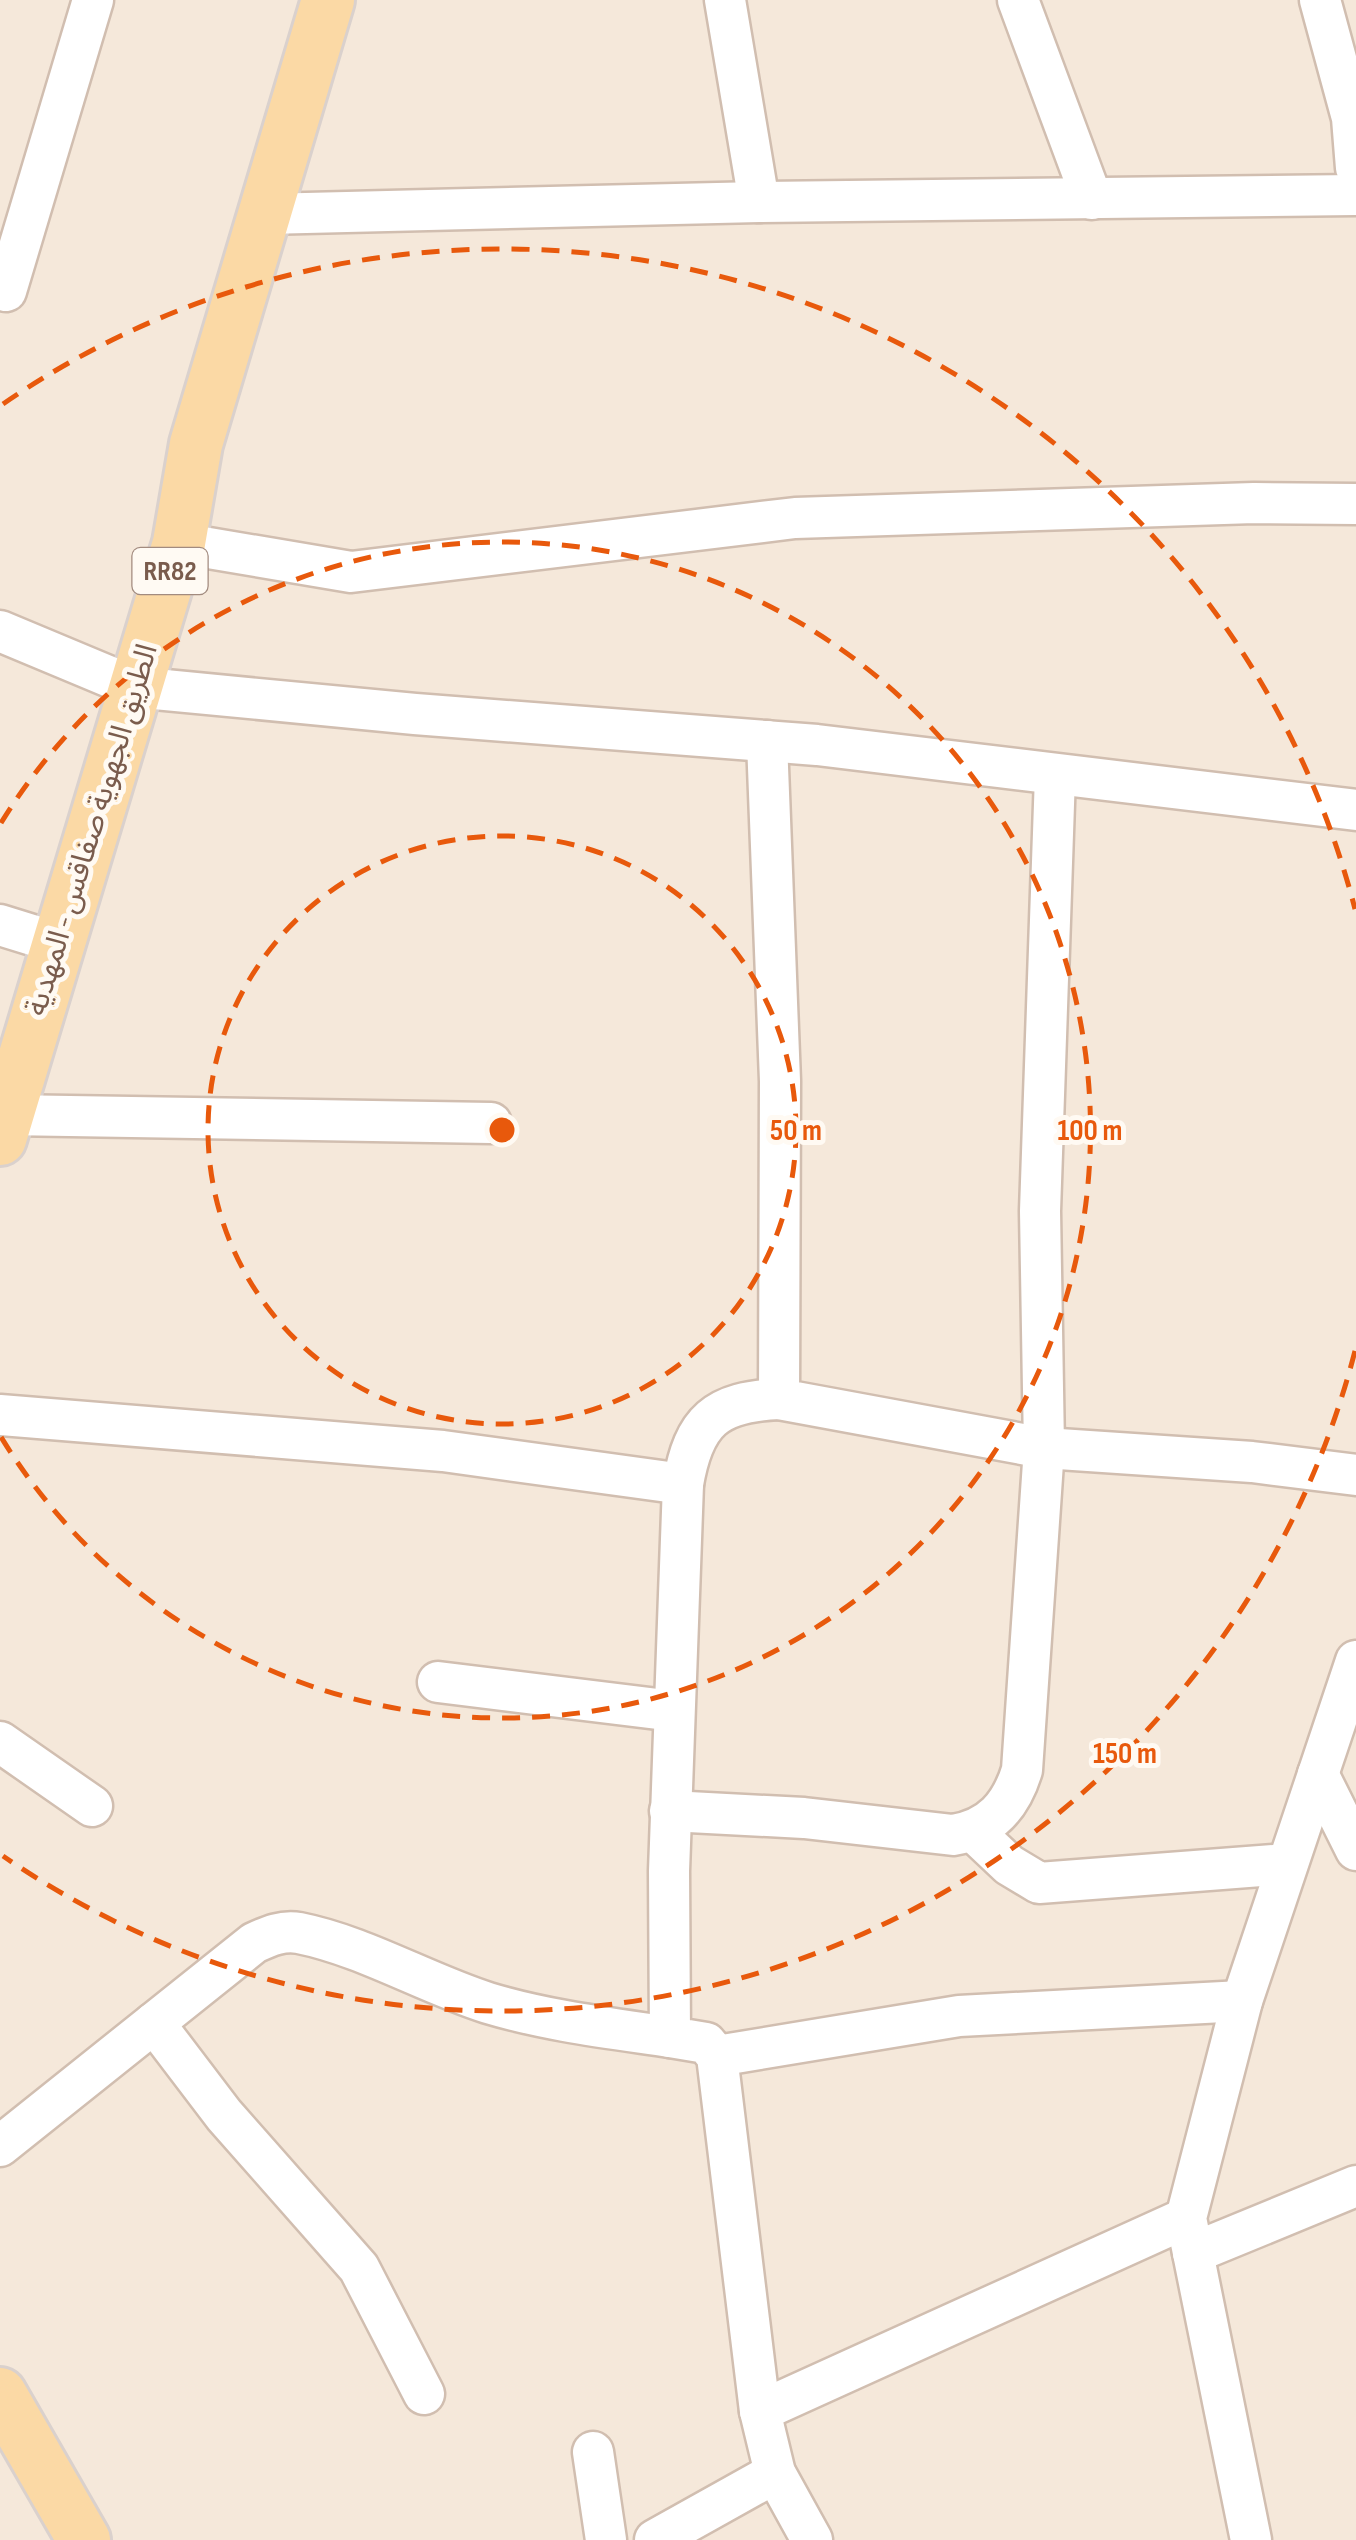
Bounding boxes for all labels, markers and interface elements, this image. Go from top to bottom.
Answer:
road number: RR82 [132,548,208,594]
street label: الطريق الجهوية صفاقس - المهدية [18,640,166,1020]
centre of rings [484,1112,520,1148]
text: 50 m [770,1113,822,1149]
text: 100 m [1058,1113,1122,1149]
text: 150 m [1093,1736,1157,1772]

